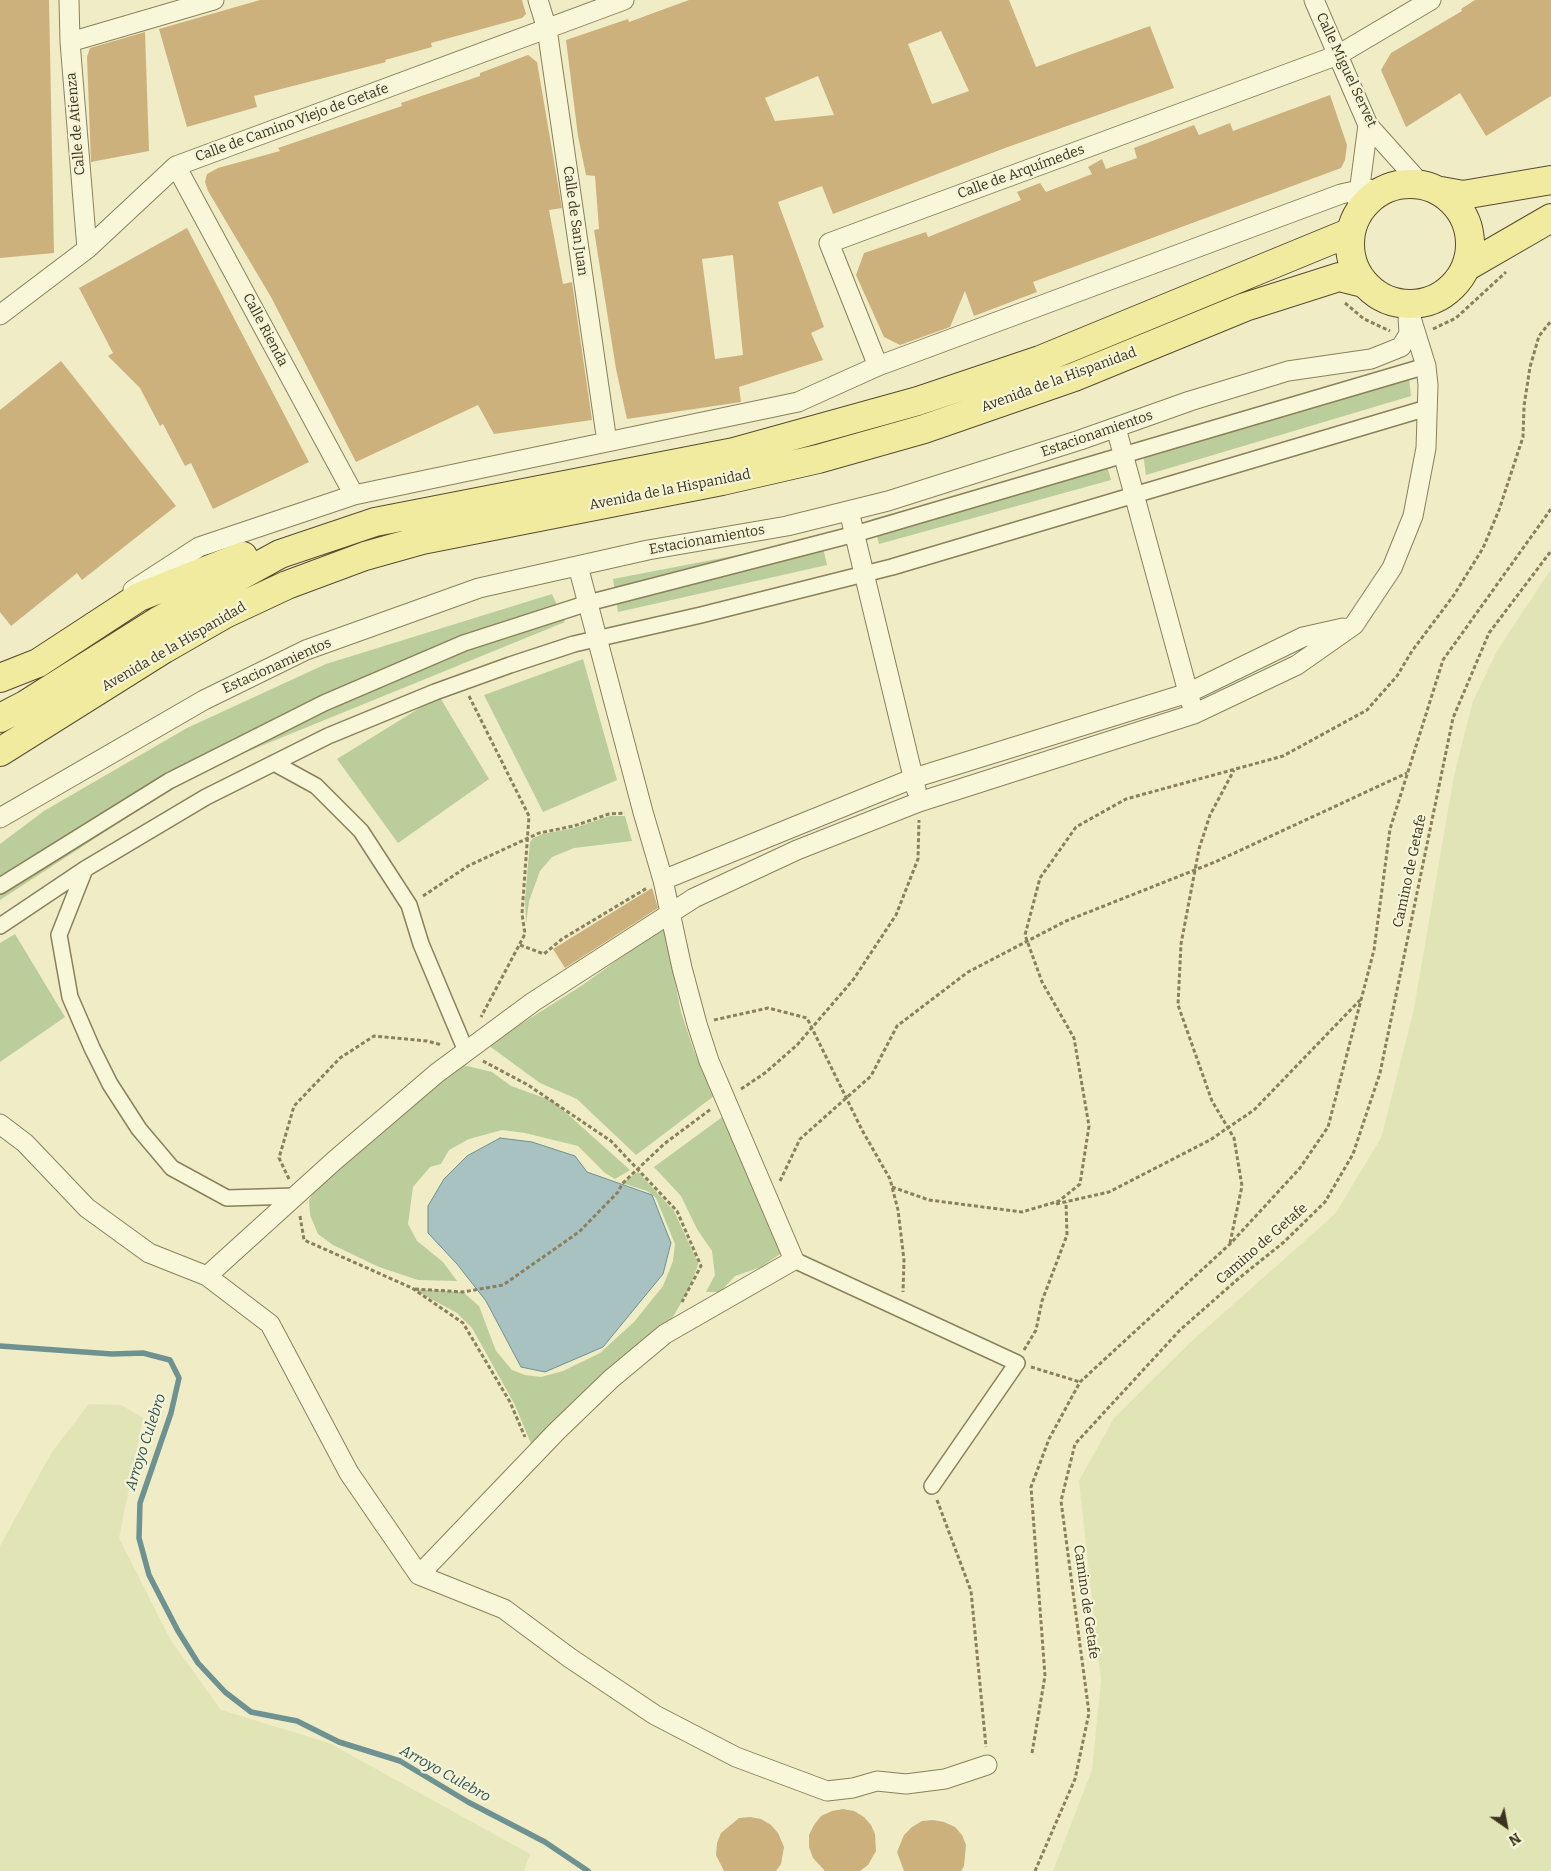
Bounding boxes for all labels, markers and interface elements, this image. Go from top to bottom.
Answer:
street label: Calle Miguel Servet [1312,10,1380,130]
street label: Calle de Atienza [63,72,89,176]
street label: Calle de Camino Viejo de Getafe [193,80,391,166]
street label: Calle de Arquímedes [955,141,1087,203]
street label: Calle de San Juan [559,165,591,277]
street label: Calle Rienda [239,291,291,369]
street label: Avenida de la Hispanidad [979,344,1139,416]
street label: Estacionamientos [1039,407,1155,461]
street label: Avenida de la Hispanidad [588,466,752,514]
street label: Estacionamientos [648,522,766,558]
street label: Avenida de la Hispanidad [99,599,249,695]
street label: Estacionamientos [220,635,334,697]
street label: Camino de Getafe [1390,813,1430,929]
street label: Camino de Getafe [1213,1200,1311,1288]
water label: Arroyo Culebro [122,1391,170,1493]
street label: Camino de Getafe [1070,1544,1102,1660]
water label: Arroyo Culebro [397,1742,493,1806]
north arrow [1481,1801,1531,1851]
text: N [1505,1829,1524,1849]

